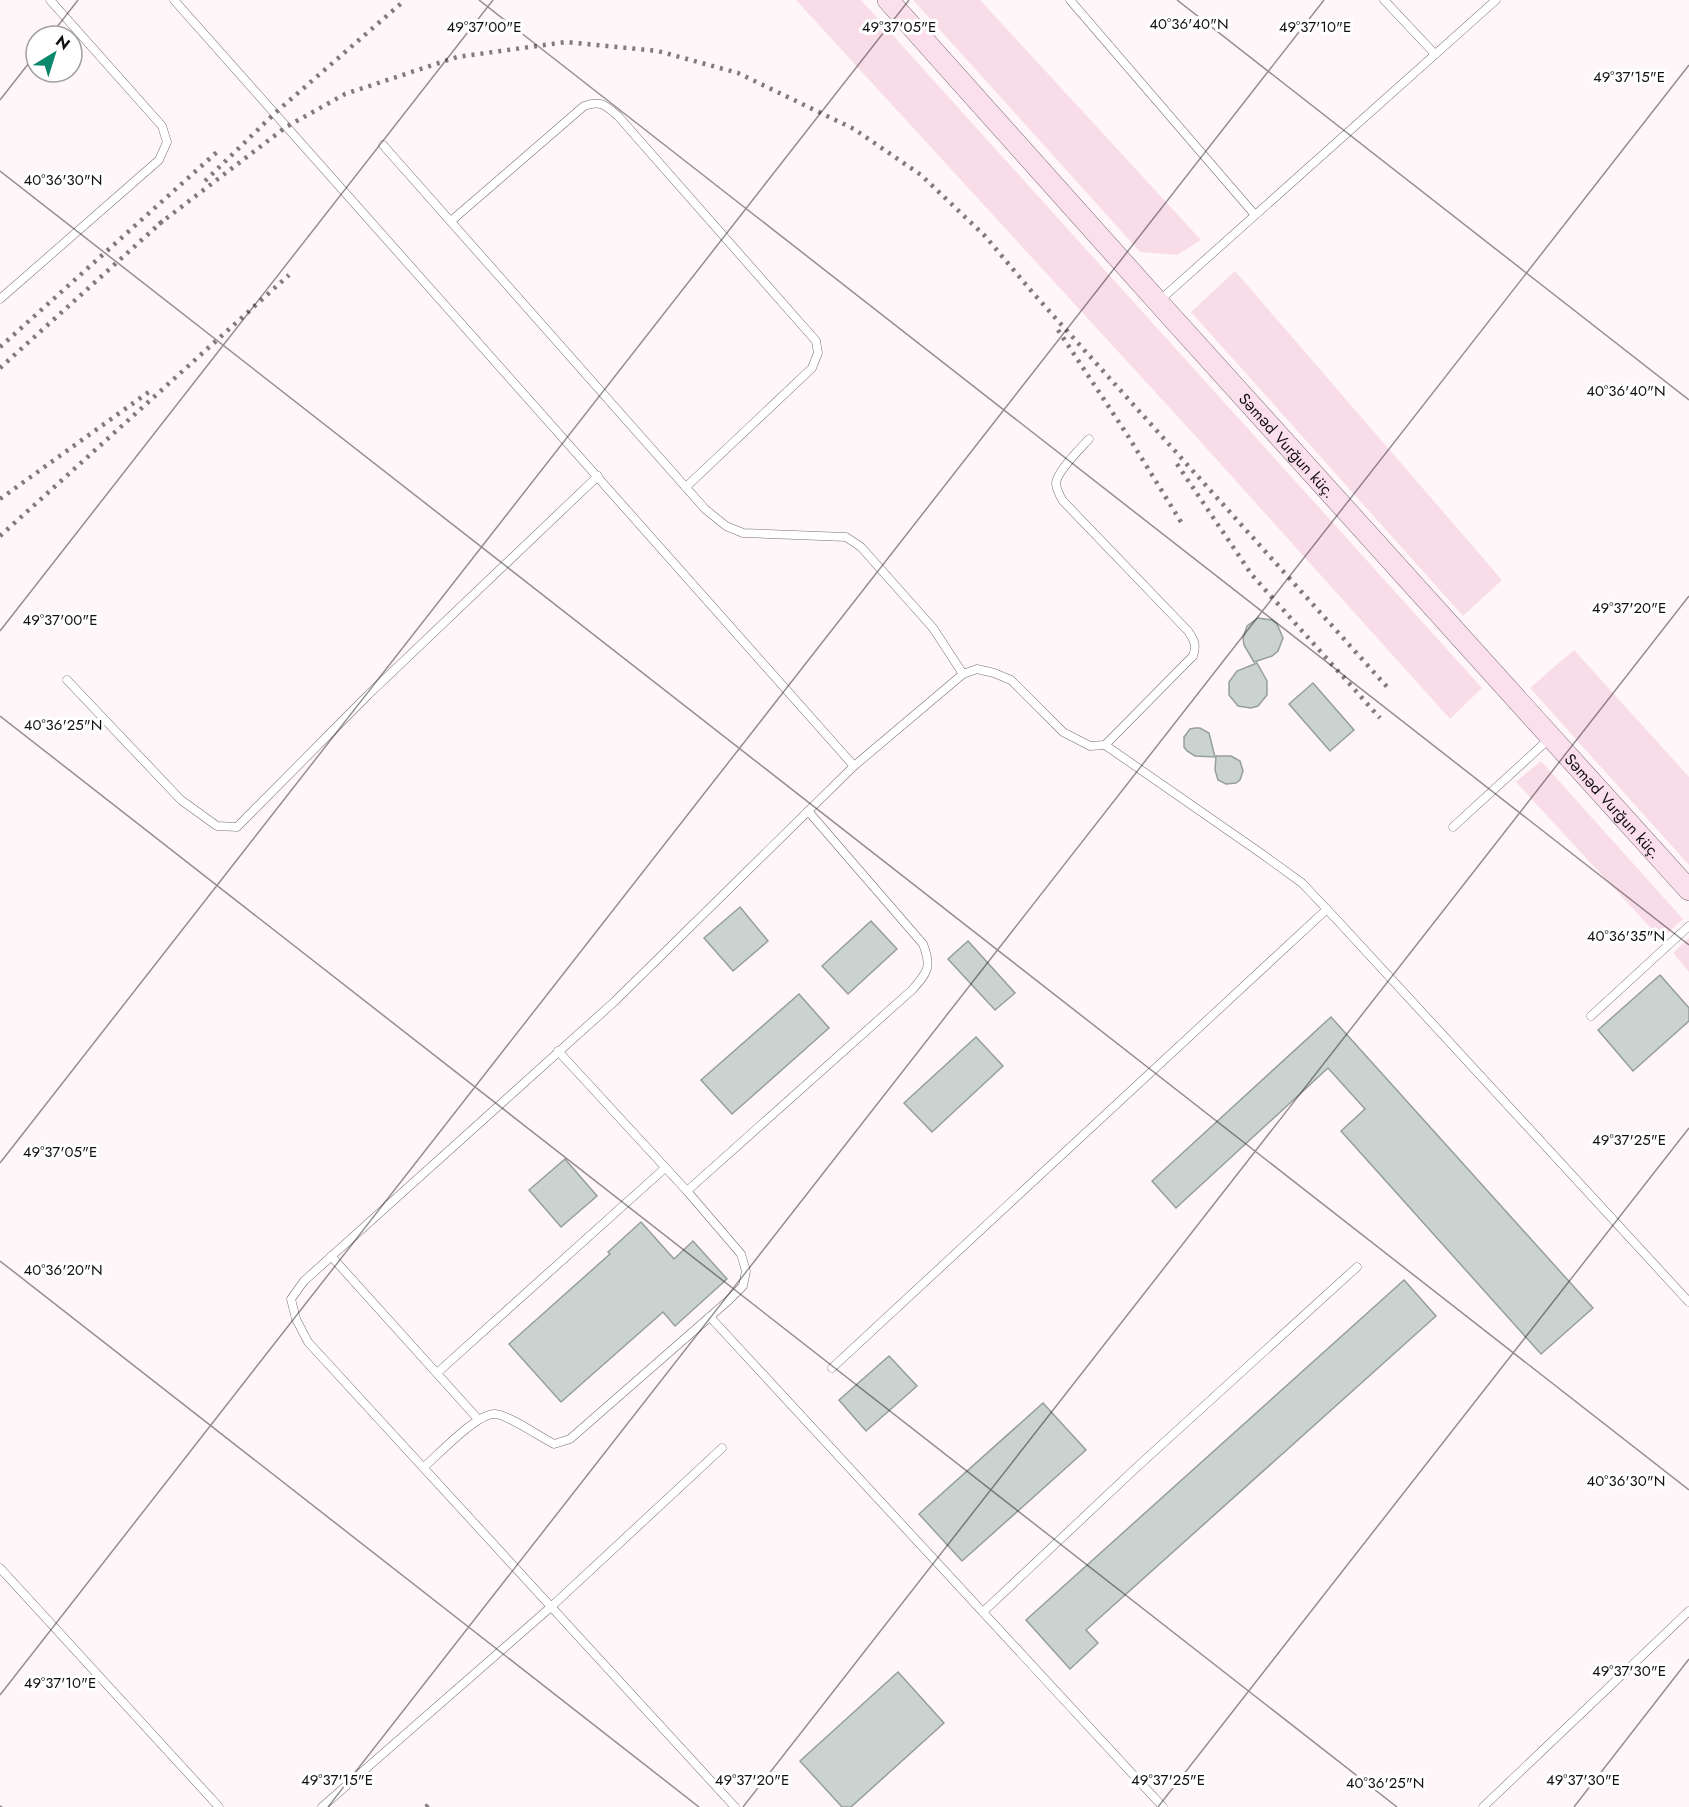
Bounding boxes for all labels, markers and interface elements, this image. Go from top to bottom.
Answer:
text: 40°36'40"N [1149,13,1229,35]
text: 49°37'00"E [447,16,521,38]
text: 49°37'05"E [862,16,936,38]
text: 49°37'10"E [1279,16,1351,38]
north arrow [24,24,84,84]
text: N [51,30,75,56]
text: 49°37'15"E [1593,66,1665,88]
text: 40°36'30"N [24,169,102,191]
text: 40°36'40"N [1586,380,1666,402]
street label: Səməd Vurğun küç. [1234,387,1341,503]
text: 49°37'20"E [1592,597,1666,619]
text: 49°37'00"E [23,609,97,631]
text: 40°36'25"N [24,714,102,736]
street label: Səməd Vurğun küç. [1559,748,1667,864]
text: 40°36'35"N [1587,925,1665,947]
text: 49°37'25"E [1592,1129,1666,1151]
text: 49°37'05"E [23,1141,97,1163]
text: 40°36'20"N [23,1259,103,1281]
text: 40°36'30"N [1587,1470,1665,1492]
text: 49°37'30"E [1592,1660,1666,1682]
text: 49°37'10"E [24,1672,96,1694]
text: 49°37'15"E [301,1769,373,1791]
text: 49°37'20"E [715,1769,789,1791]
text: 49°37'25"E [1131,1769,1205,1791]
text: 49°37'30"E [1546,1769,1620,1791]
text: 40°36'25"N [1346,1772,1424,1794]

